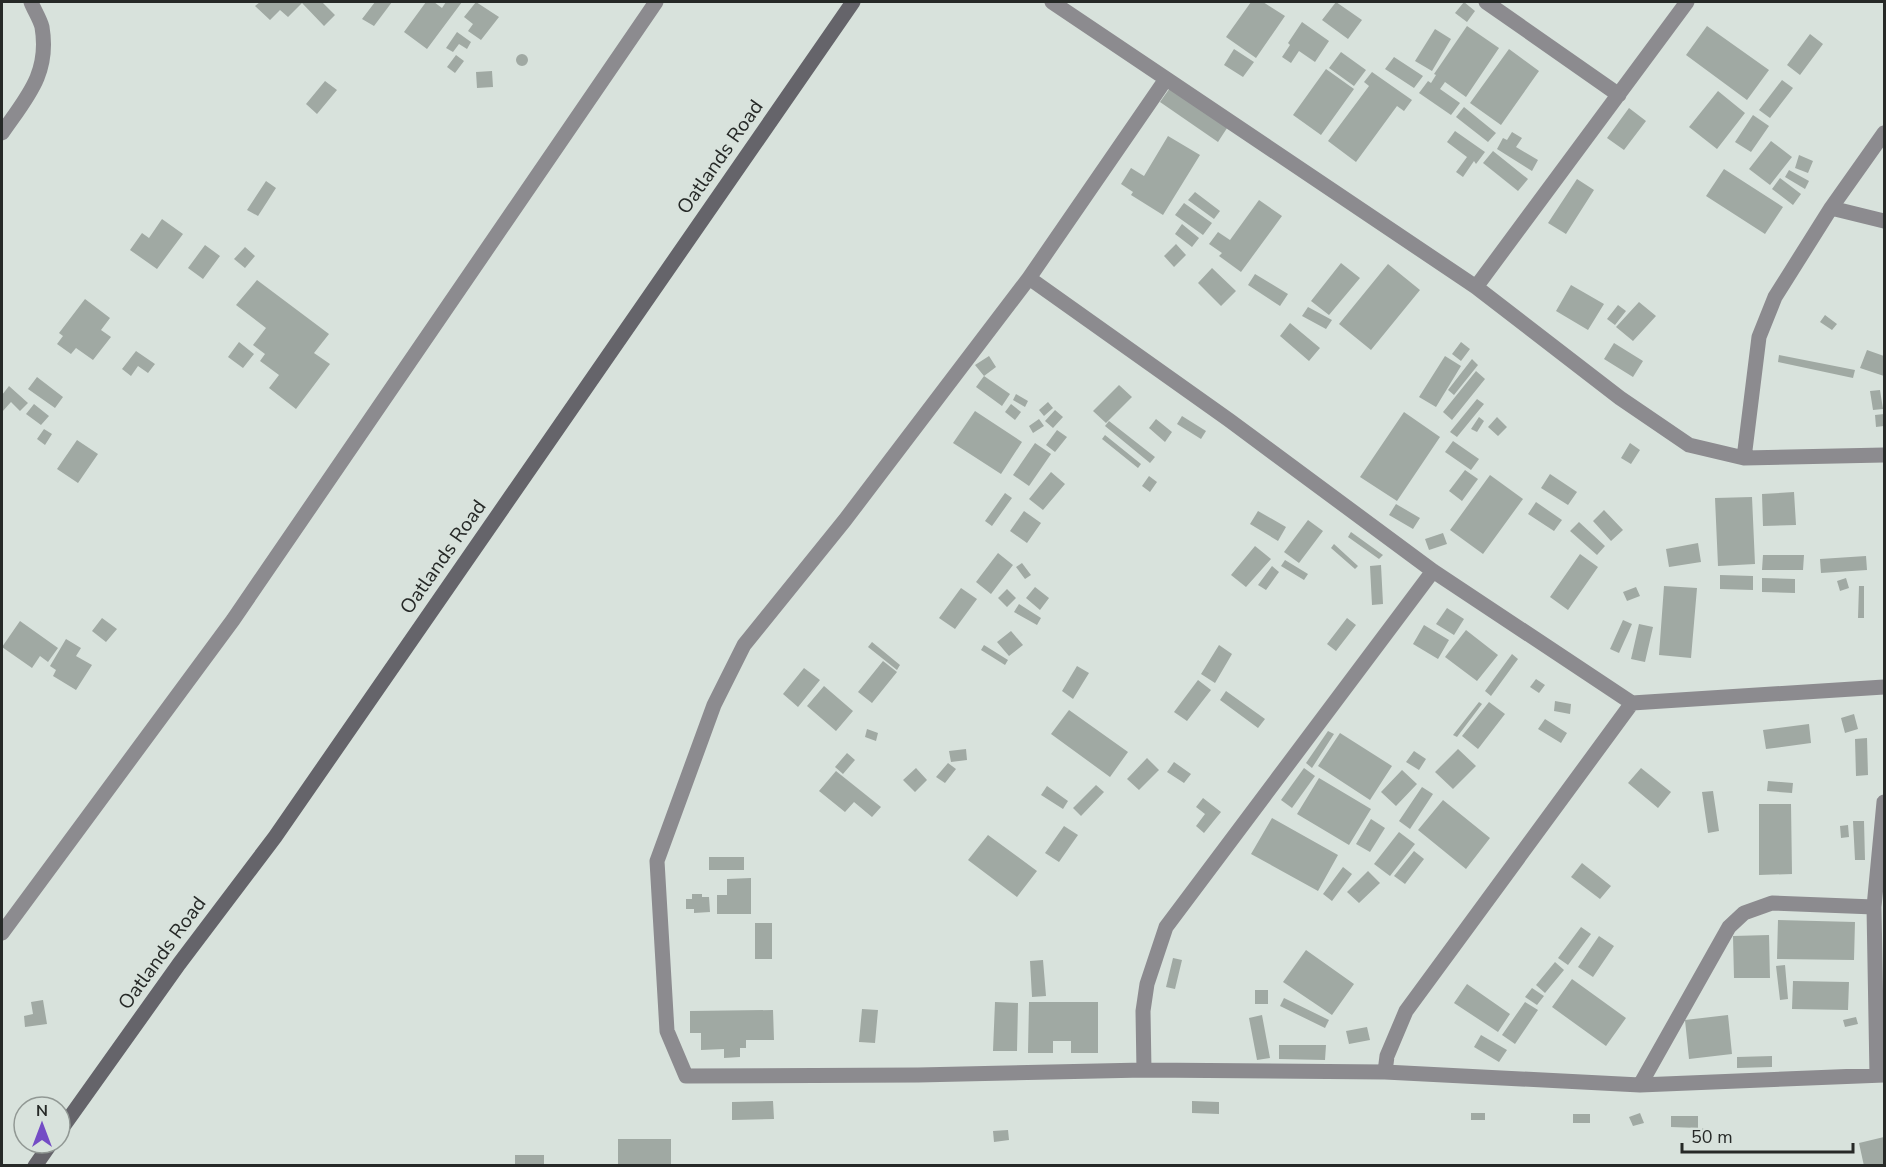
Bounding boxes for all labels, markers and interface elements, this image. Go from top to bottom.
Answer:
street label: Oatlands Road [671,94,769,220]
street label: Oatlands Road [394,494,492,620]
street label: Oatlands Road [112,891,212,1015]
north arrow [12,1095,72,1155]
text: N [36,1100,48,1122]
scale bar [1682,1116,1853,1154]
text: 50 m [1691,1125,1733,1149]

